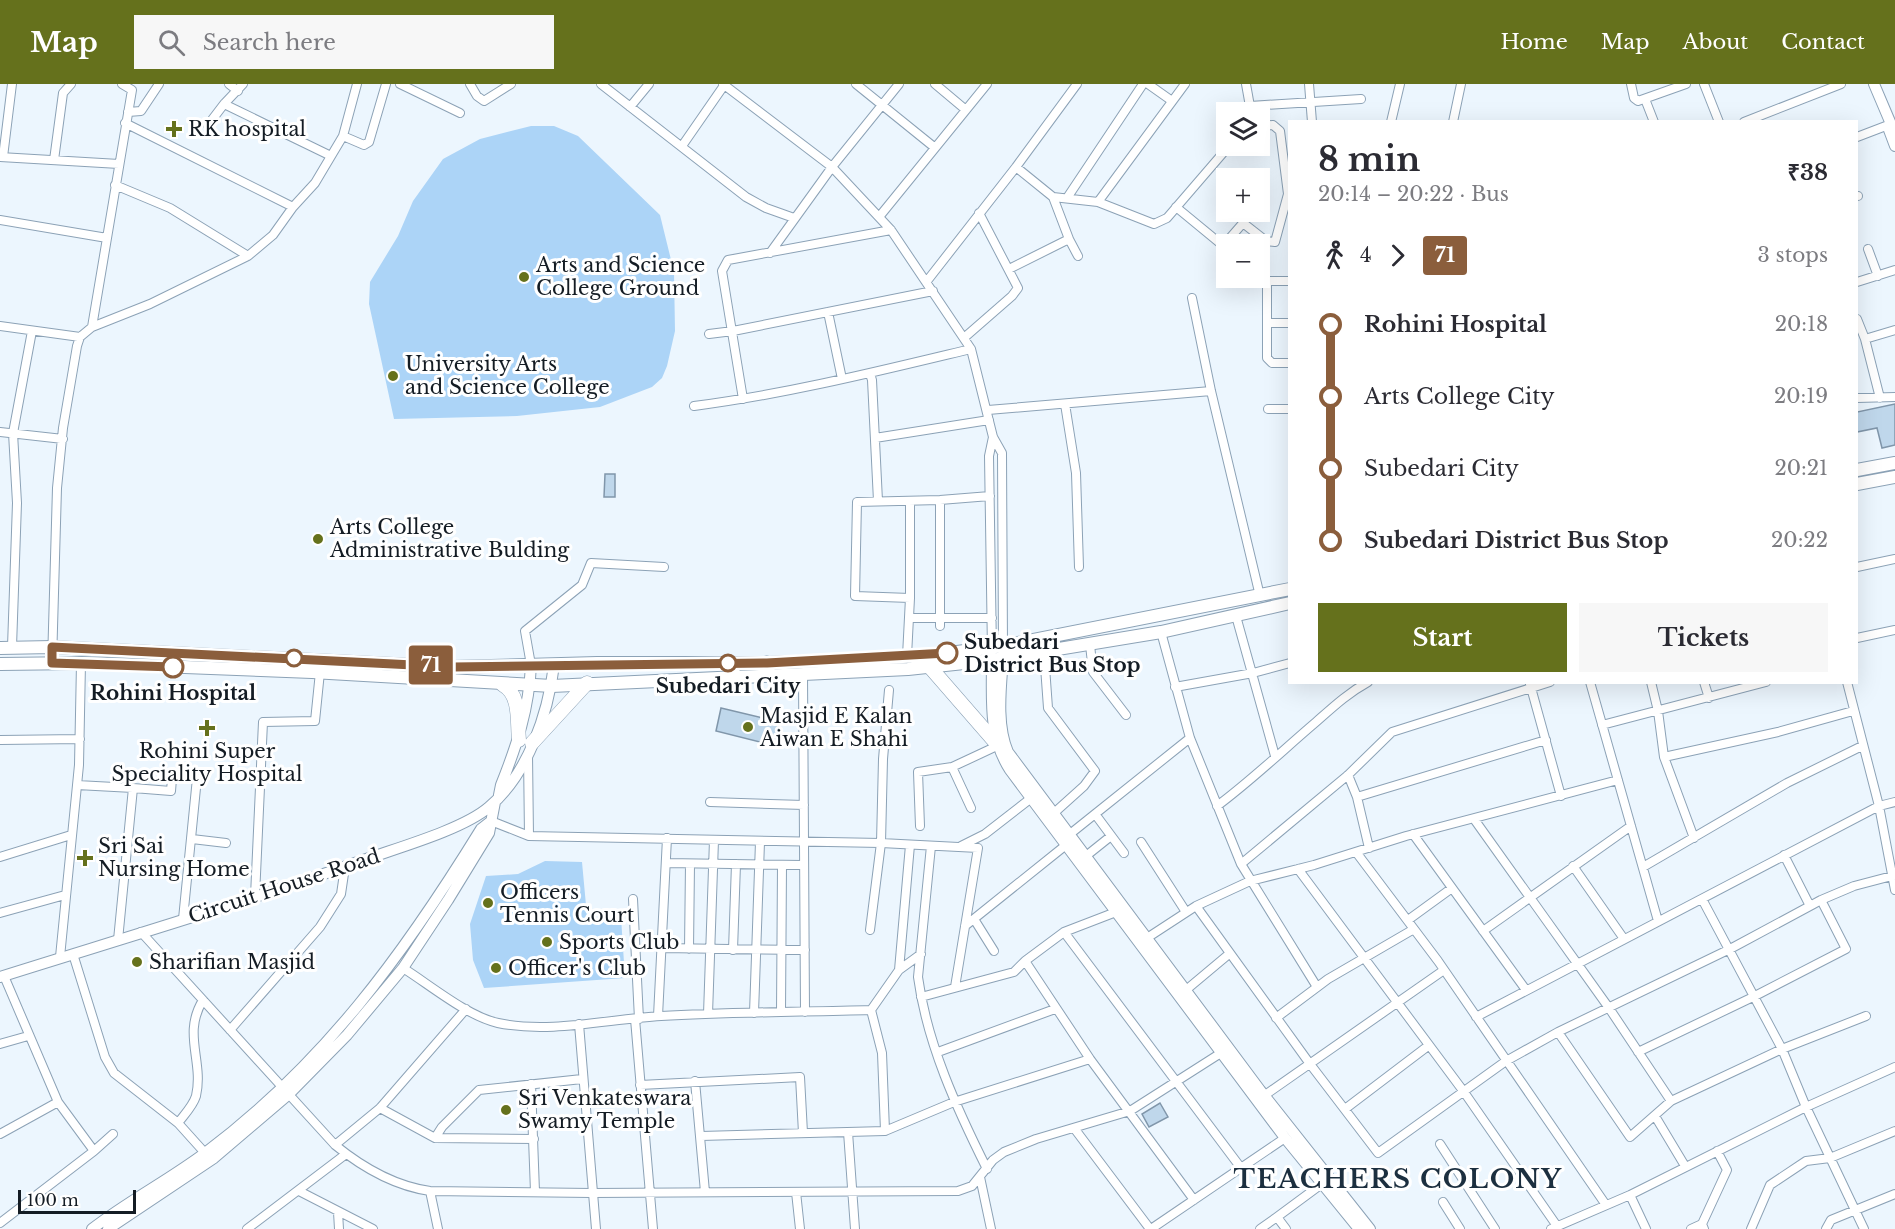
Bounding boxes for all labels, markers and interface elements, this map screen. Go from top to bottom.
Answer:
search box [134,15,554,69]
text: Map [30,25,98,60]
icon: search [155,26,188,59]
text: Search here [203,29,336,56]
text: Home [1501,29,1568,55]
text: Map [1601,29,1649,55]
text: About [1682,29,1748,55]
text: Contact [1781,29,1865,55]
map controls [1216,102,1270,288]
button: layers [1216,102,1270,156]
place label: RK hospital [188,117,306,141]
marker: RK hospital [165,120,183,138]
text: 8 min [1318,139,1420,180]
text: ₹38 [1787,159,1828,186]
button: + [1216,168,1270,222]
text: 20:14 – 20:22 · Bus [1318,182,1509,206]
button: − [1216,234,1270,288]
icon: walk [1318,239,1351,272]
icon: forward [1381,239,1414,272]
text: 71 [1435,242,1455,268]
text: 4 [1360,243,1372,267]
text: 3 stops [1758,243,1828,267]
place label: Arts and Science College Ground [535,253,705,300]
marker: Arts and Science College Ground [517,270,531,284]
text: Rohini Hospital [1364,311,1547,338]
text: 20:18 [1775,312,1828,336]
place label: University Arts and Science College [405,352,610,399]
marker: University Arts and Science College [386,369,400,383]
text: Arts College City [1364,383,1555,410]
text: 20:19 [1774,384,1828,408]
text: Subedari City [1364,455,1519,482]
text: 20:21 [1774,456,1828,480]
place label: Arts College Administrative Bulding [329,515,570,562]
text: Subedari District Bus Stop [1364,527,1669,554]
text: 20:22 [1771,528,1828,552]
marker: Arts College Administrative Bulding [311,532,325,546]
button: Start [1318,603,1567,672]
button: Tickets [1579,603,1828,672]
place label: Subedari District Bus Stop [964,630,1141,677]
marker: Subedari District Bus Stop [936,642,958,664]
line badge: 71 [404,646,458,684]
unlabelled marker [285,649,303,667]
text: 71 [421,652,441,678]
marker: Subedari City [719,654,737,672]
marker: Rohini Hospital [162,656,184,678]
place label: Subedari City [656,674,801,698]
place label: Rohini Hospital [90,681,256,705]
place label: Masjid E Kalan Aiwan E Shahi [759,704,913,751]
marker: Rohini Super Speciality Hospital [198,719,216,737]
marker: Masjid E Kalan Aiwan E Shahi [741,720,755,734]
place label: Rohini Super Speciality Hospital [112,739,302,786]
place label: Sri Sai Nursing Home [98,834,250,881]
street label: Circuit House Road [185,844,383,928]
marker: Sri Sai Nursing Home [76,849,94,867]
place label: Officers Tennis Court [500,880,635,927]
marker: Officers Tennis Court [481,896,495,910]
place label: Sports Club [559,930,679,954]
marker: Sports Club [540,935,554,949]
place label: Sharifian Masjid [149,950,315,974]
marker: Sharifian Masjid [130,955,144,969]
place label: Officer's Club [508,956,646,980]
marker: Officer's Club [489,961,503,975]
place label: Sri Venkateswara Swamy Temple [518,1086,692,1133]
marker: Sri Venkateswara Swamy Temple [499,1103,513,1117]
district label: TEACHERS COLONY [1233,1163,1563,1195]
scale bar [18,1187,136,1214]
text: 100 m [27,1190,79,1210]

